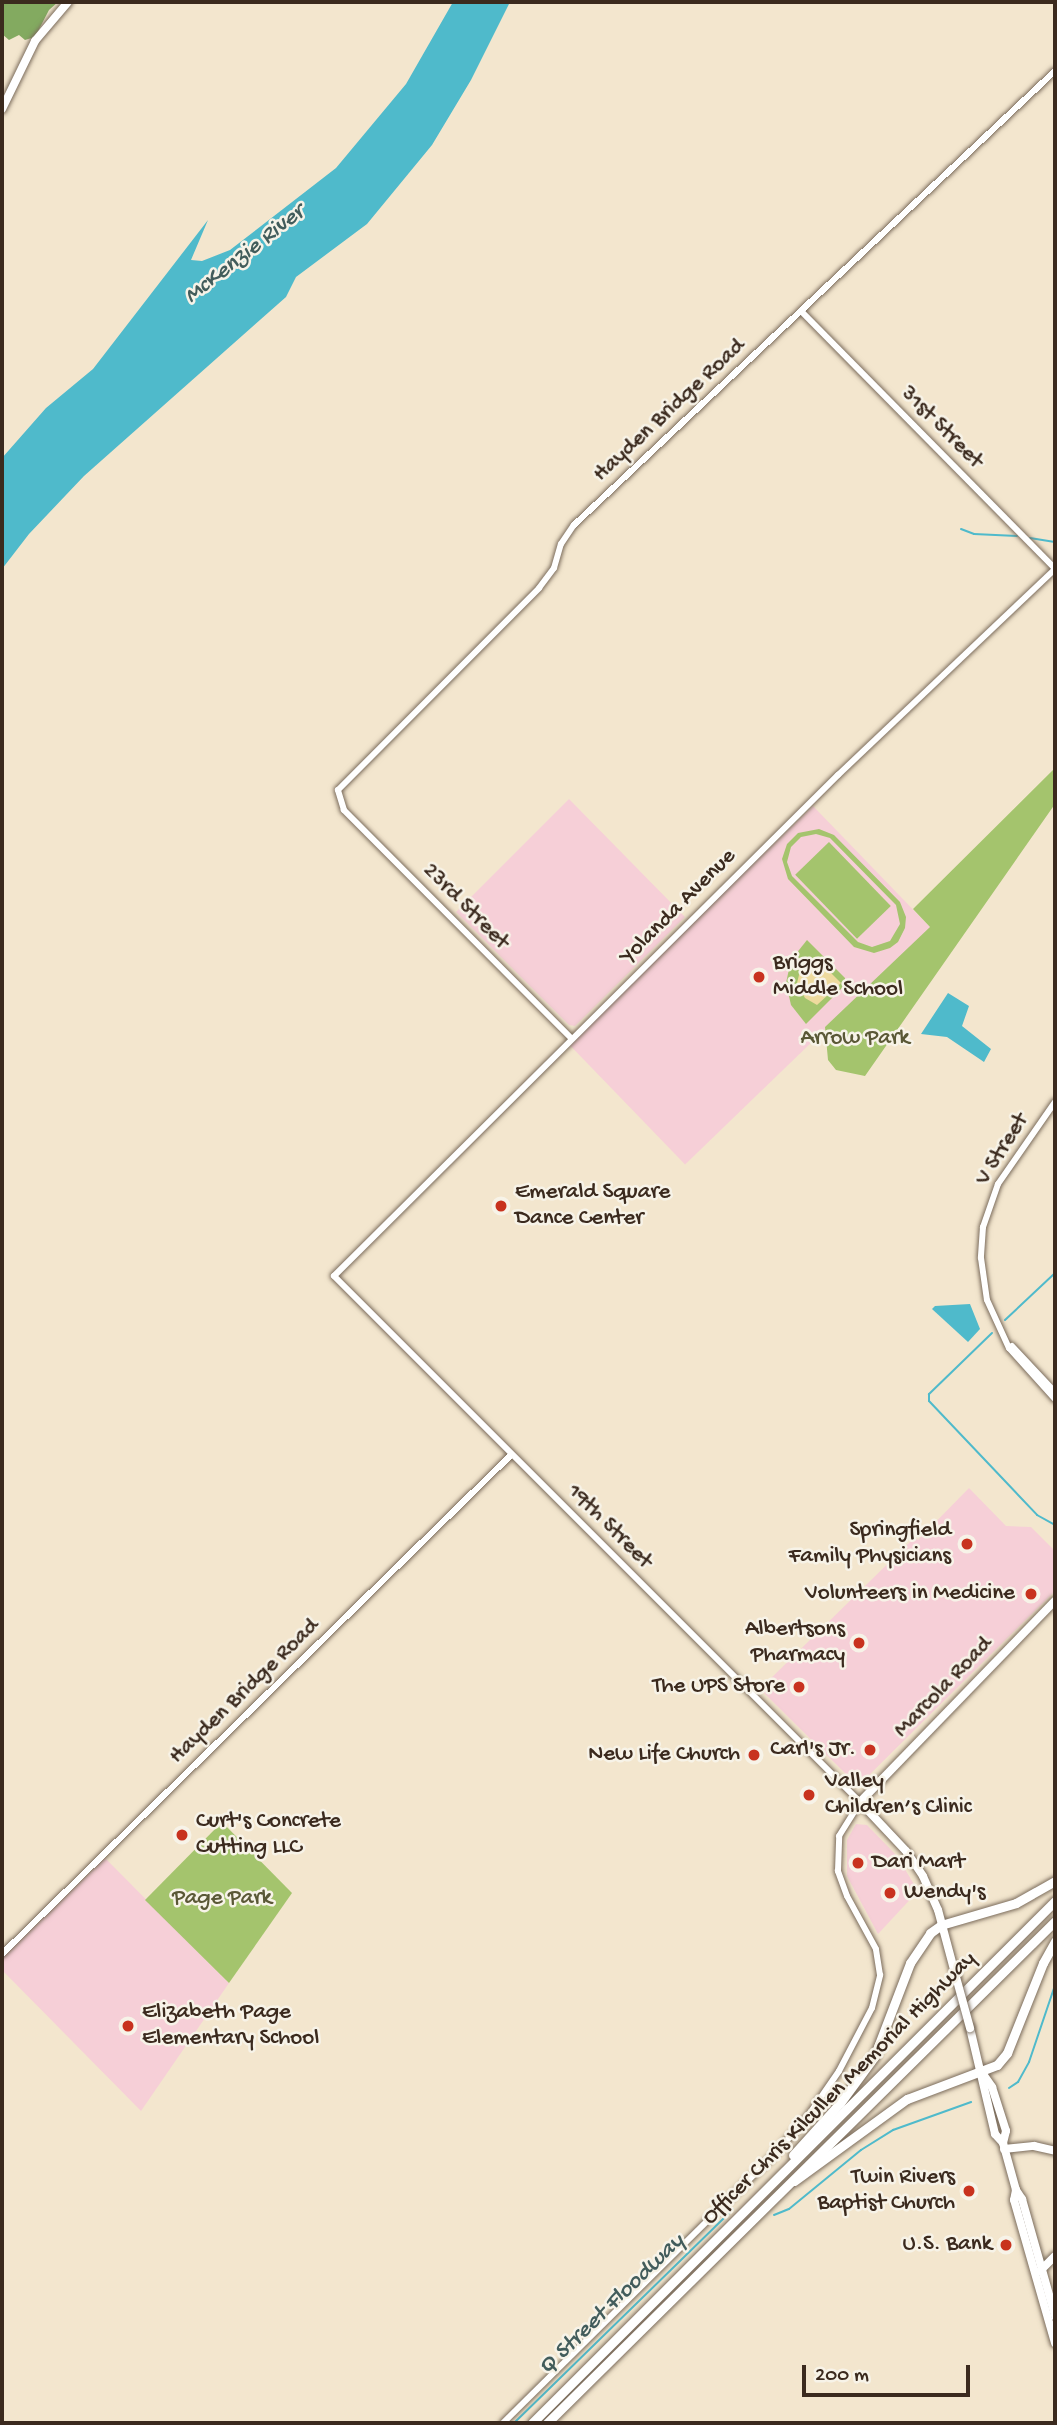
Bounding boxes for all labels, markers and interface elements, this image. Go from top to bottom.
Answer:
water label: McKenzie River [179,199,311,311]
street label: Hayden Bridge Road [588,333,752,489]
street label: 31st Street [894,381,988,475]
street label: Yolanda Avenue [615,843,743,971]
street label: 23rd Street [416,858,514,956]
place label: Briggs Middle School [773,950,903,1004]
marker: Briggs Middle School [751,969,767,985]
park label: Arrow Park [801,1025,909,1053]
street label: V Street [970,1109,1036,1191]
place label: Emerald Square Dance Center [515,1179,670,1233]
marker: Emerald Square Dance Center [493,1198,509,1214]
street label: 19th Street [561,1479,657,1575]
place label: Springfield Family Physicians [789,1517,951,1571]
marker: Springfield Family Physicians [957,1534,977,1554]
place label: Volunteers in Medicine [805,1580,1015,1608]
marker: Volunteers in Medicine [1021,1584,1041,1604]
street label: Hayden Bridge Road [164,1613,326,1771]
place label: Albertsons Pharmacy [745,1616,845,1670]
street label: Marcola Road [889,1632,999,1744]
marker: Albertsons Pharmacy [851,1635,867,1651]
place label: The UPS Store [652,1673,785,1701]
marker: The UPS Store [791,1679,807,1695]
place label: Carl's Jr. [770,1736,856,1764]
place label: New Life Church [588,1741,740,1769]
marker: Carl's Jr. [862,1742,878,1758]
marker: New Life Church [746,1747,762,1763]
place label: Valley Children’s Clinic [825,1768,972,1822]
marker: Valley Children’s Clinic [799,1785,819,1805]
place label: Curt's Concrete Cutting LLC [196,1808,341,1862]
marker: Curt's Concrete Cutting LLC [174,1827,190,1843]
place label: Dari Mart [872,1849,965,1877]
marker: Dari Mart [850,1855,866,1871]
place label: Wendy's [904,1879,985,1907]
park label: Page Park [172,1885,272,1913]
marker: Wendy's [882,1885,898,1901]
street label: Officer Chris Kilcullen Memorial Highway [697,1946,983,2232]
place label: Elizabeth Page Elementary School [142,1999,319,2053]
marker: Elizabeth Page Elementary School [120,2018,136,2034]
place label: Twin Rivers Baptist Church [818,2164,955,2218]
marker: Twin Rivers Baptist Church [961,2183,977,2199]
water label: Q Street Floodway [533,2228,691,2382]
place label: U.S. Bank [902,2231,992,2259]
marker: U.S. Bank [998,2237,1014,2253]
scale bar [805,2352,973,2396]
text: 200 m [815,2364,869,2389]

